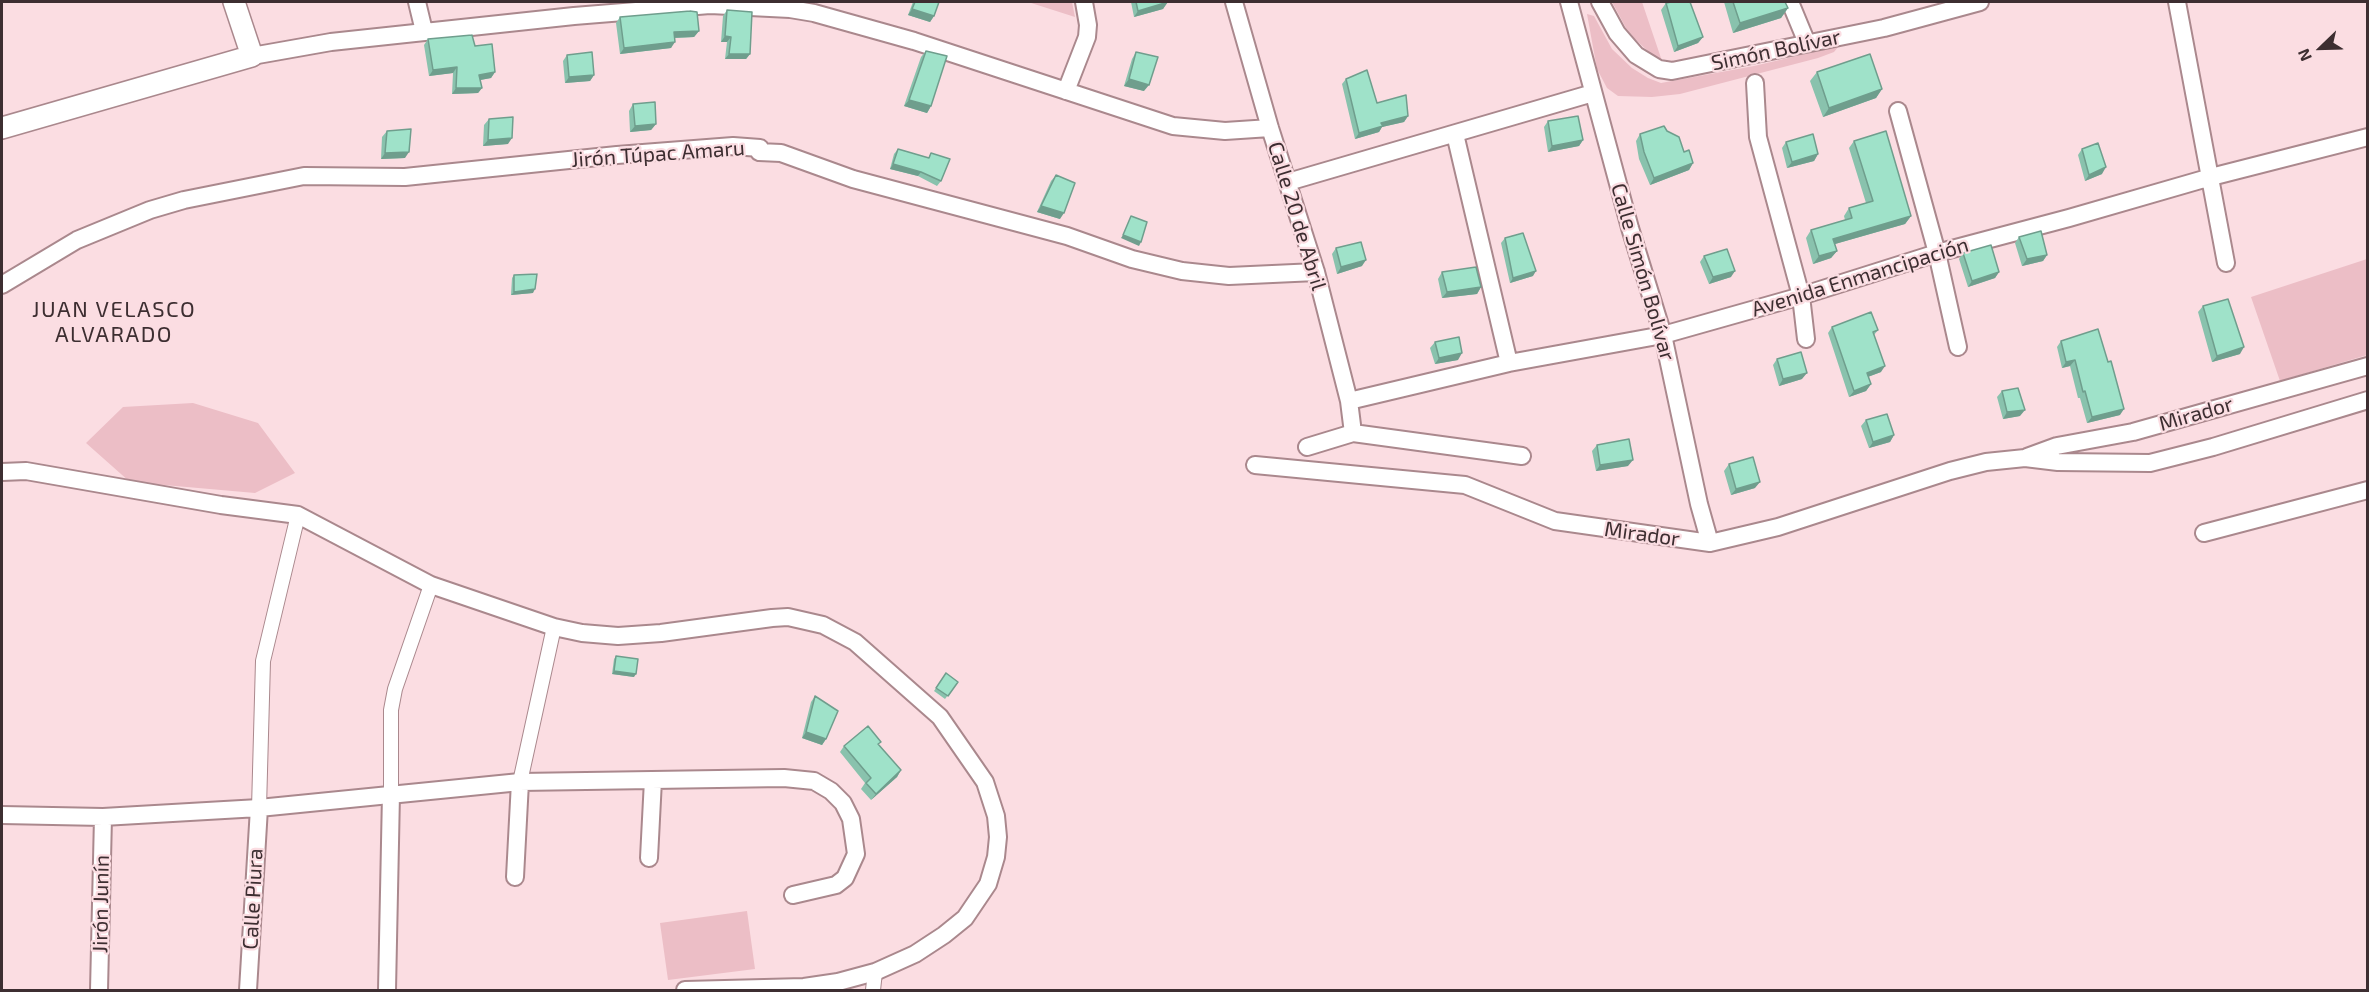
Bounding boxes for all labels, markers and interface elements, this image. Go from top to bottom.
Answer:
north arrow [2291,18,2351,78]
street label: Simón Bolívar [1709,24,1843,76]
text: N [2293,46,2315,64]
street label: Jirón Túpac Amaru [571,135,745,173]
street label: Calle 20 de Abril [1262,139,1332,293]
street label: Calle Simón Bolívar [1606,180,1680,364]
street label: Avenida Enmancipación [1749,232,1971,322]
district label: JUAN VELASCO ALVARADO [32,297,196,348]
street label: Mirador [2156,391,2236,437]
street label: Mirador [1603,516,1681,552]
street label: Calle Piura [238,848,268,950]
street label: Jirón Junín [88,855,114,953]

